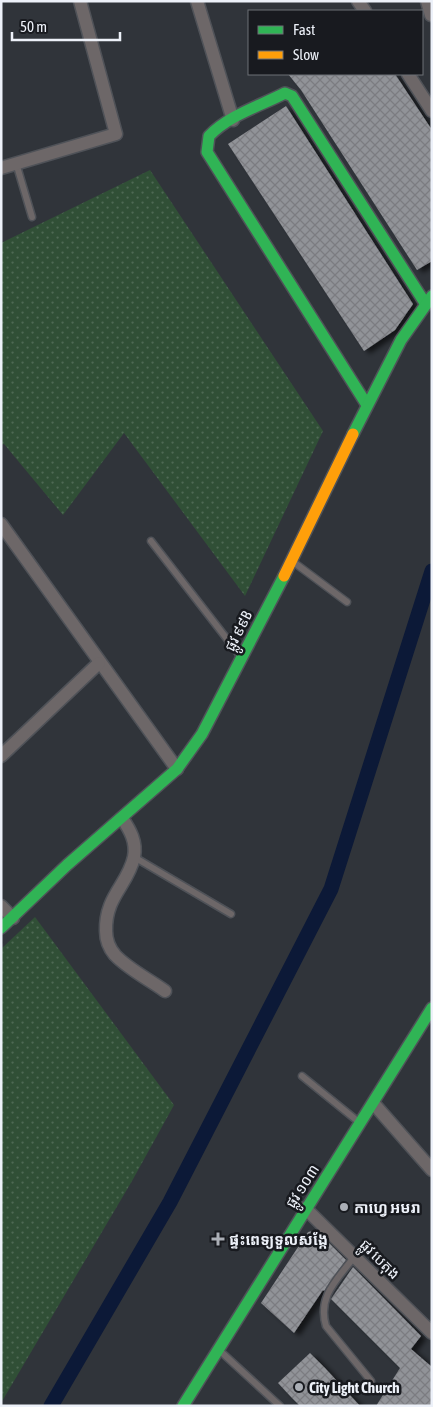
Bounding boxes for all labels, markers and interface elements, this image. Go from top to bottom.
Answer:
scale bar [12,10,120,42]
legend [248,10,423,75]
text: 50 m [20,18,47,35]
text: Fast [293,21,315,38]
text: Slow [293,46,319,63]
street label: ផ្លូវ ៩៩B [221,608,260,656]
street label: ផ្លូវ ១០៣ [282,1161,327,1214]
place label: កាហ្វេ អមរា [354,1199,421,1217]
marker: កាហ្វេ អមរា [338,1201,350,1213]
place label: ផ្ទះពេទ្យទួលសង្កែ [229,1231,328,1249]
marker: ផ្ទះពេទ្យទួលសង្កែ [211,1232,225,1246]
street label: ផ្លូវ បេតុង [353,1236,403,1286]
place label: City Light Church [309,1379,400,1396]
marker: City Light Church [293,1381,305,1393]

